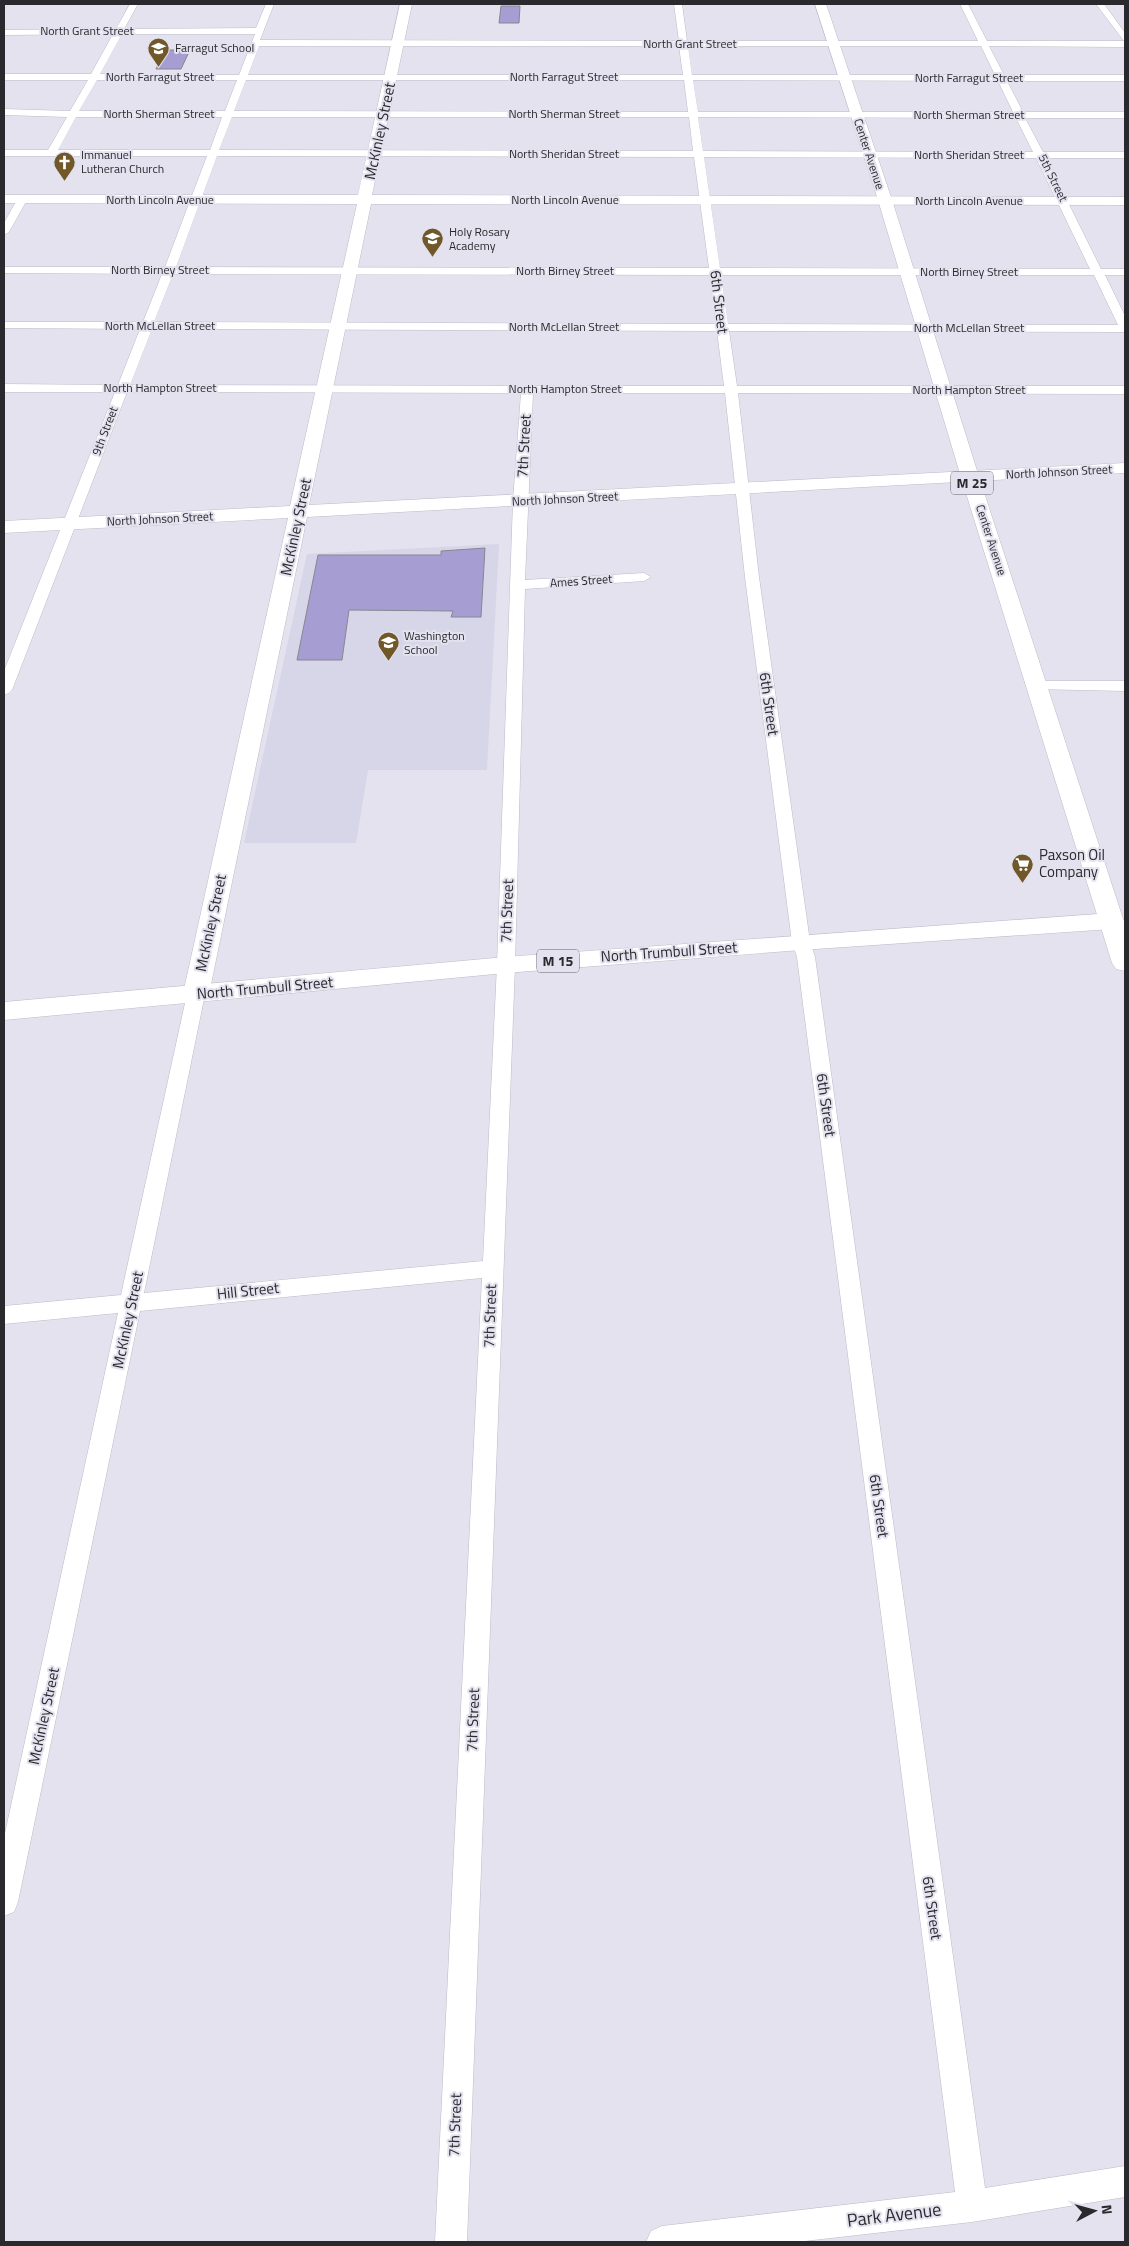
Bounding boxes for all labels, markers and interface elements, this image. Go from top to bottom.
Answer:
street label: North Grant Street [40,21,135,40]
street label: North Grant Street [643,34,738,53]
school or university icon: Farragut School [147,36,171,67]
place label: Farragut School [175,38,254,57]
street label: North Farragut Street [106,67,215,86]
street label: North Farragut Street [510,67,619,86]
street label: North Farragut Street [915,68,1024,87]
street label: McKinley Street [358,79,401,182]
street label: North Sherman Street [103,104,215,123]
street label: North Sherman Street [508,104,620,123]
street label: North Sherman Street [913,105,1025,124]
street label: Center Avenue [849,116,890,192]
street label: North Sheridan Street [509,144,620,163]
place label: Immanuel Lutheran Church [81,145,164,178]
street label: North Sheridan Street [914,145,1025,164]
church icon: Immanuel Lutheran Church [53,150,77,181]
street label: 5th Street [1034,151,1074,206]
street label: North Lincoln Avenue [106,190,214,209]
street label: North Lincoln Avenue [511,190,619,209]
street label: North Lincoln Avenue [915,191,1023,210]
place label: Holy Rosary Academy [449,222,510,255]
school or university icon: Holy Rosary Academy [421,227,445,258]
street label: North Birney Street [111,260,210,279]
street label: North Birney Street [516,261,615,280]
street label: North Birney Street [920,262,1019,281]
street label: 6th Street [704,269,735,336]
street label: North McLellan Street [105,316,216,335]
street label: North McLellan Street [509,317,620,336]
street label: North McLellan Street [914,318,1025,337]
street label: North Hampton Street [104,378,217,397]
street label: North Hampton Street [509,379,622,398]
street label: North Hampton Street [913,380,1026,399]
street label: 9th Street [87,403,123,458]
street label: 7th Street [510,413,537,478]
street label: North Johnson Street [1005,459,1113,484]
road number: M 25 [951,472,993,494]
street label: McKinley Street [274,475,317,578]
street label: North Johnson Street [511,486,619,511]
street label: Center Avenue [971,502,1012,578]
street label: North Johnson Street [106,506,214,531]
street label: Ames Street [549,569,614,592]
place label: Washington School [404,626,465,659]
school or university icon: Washington School [376,631,400,662]
street label: 6th Street [754,671,785,738]
place label: Paxson Oil Company [1039,843,1105,883]
supermarket icon: Paxson Oil Company [1011,852,1035,883]
street label: McKinley Street [189,871,232,974]
street label: 7th Street [494,878,519,943]
street label: North Trumbull Street [600,935,739,968]
road number: M 15 [537,949,579,972]
street label: North Trumbull Street [196,970,335,1005]
street label: 6th Street [811,1072,842,1139]
street label: McKinley Street [106,1268,149,1371]
street label: Hill Street [216,1276,281,1305]
street label: 7th Street [477,1283,502,1348]
street label: 6th Street [864,1473,895,1540]
street label: McKinley Street [22,1664,65,1767]
street label: 7th Street [460,1687,485,1752]
street label: 6th Street [917,1875,948,1942]
street label: 7th Street [442,2092,467,2157]
north arrow [1069,2186,1119,2236]
street label: Park Avenue [845,2195,943,2234]
text: N [1096,2204,1118,2216]

